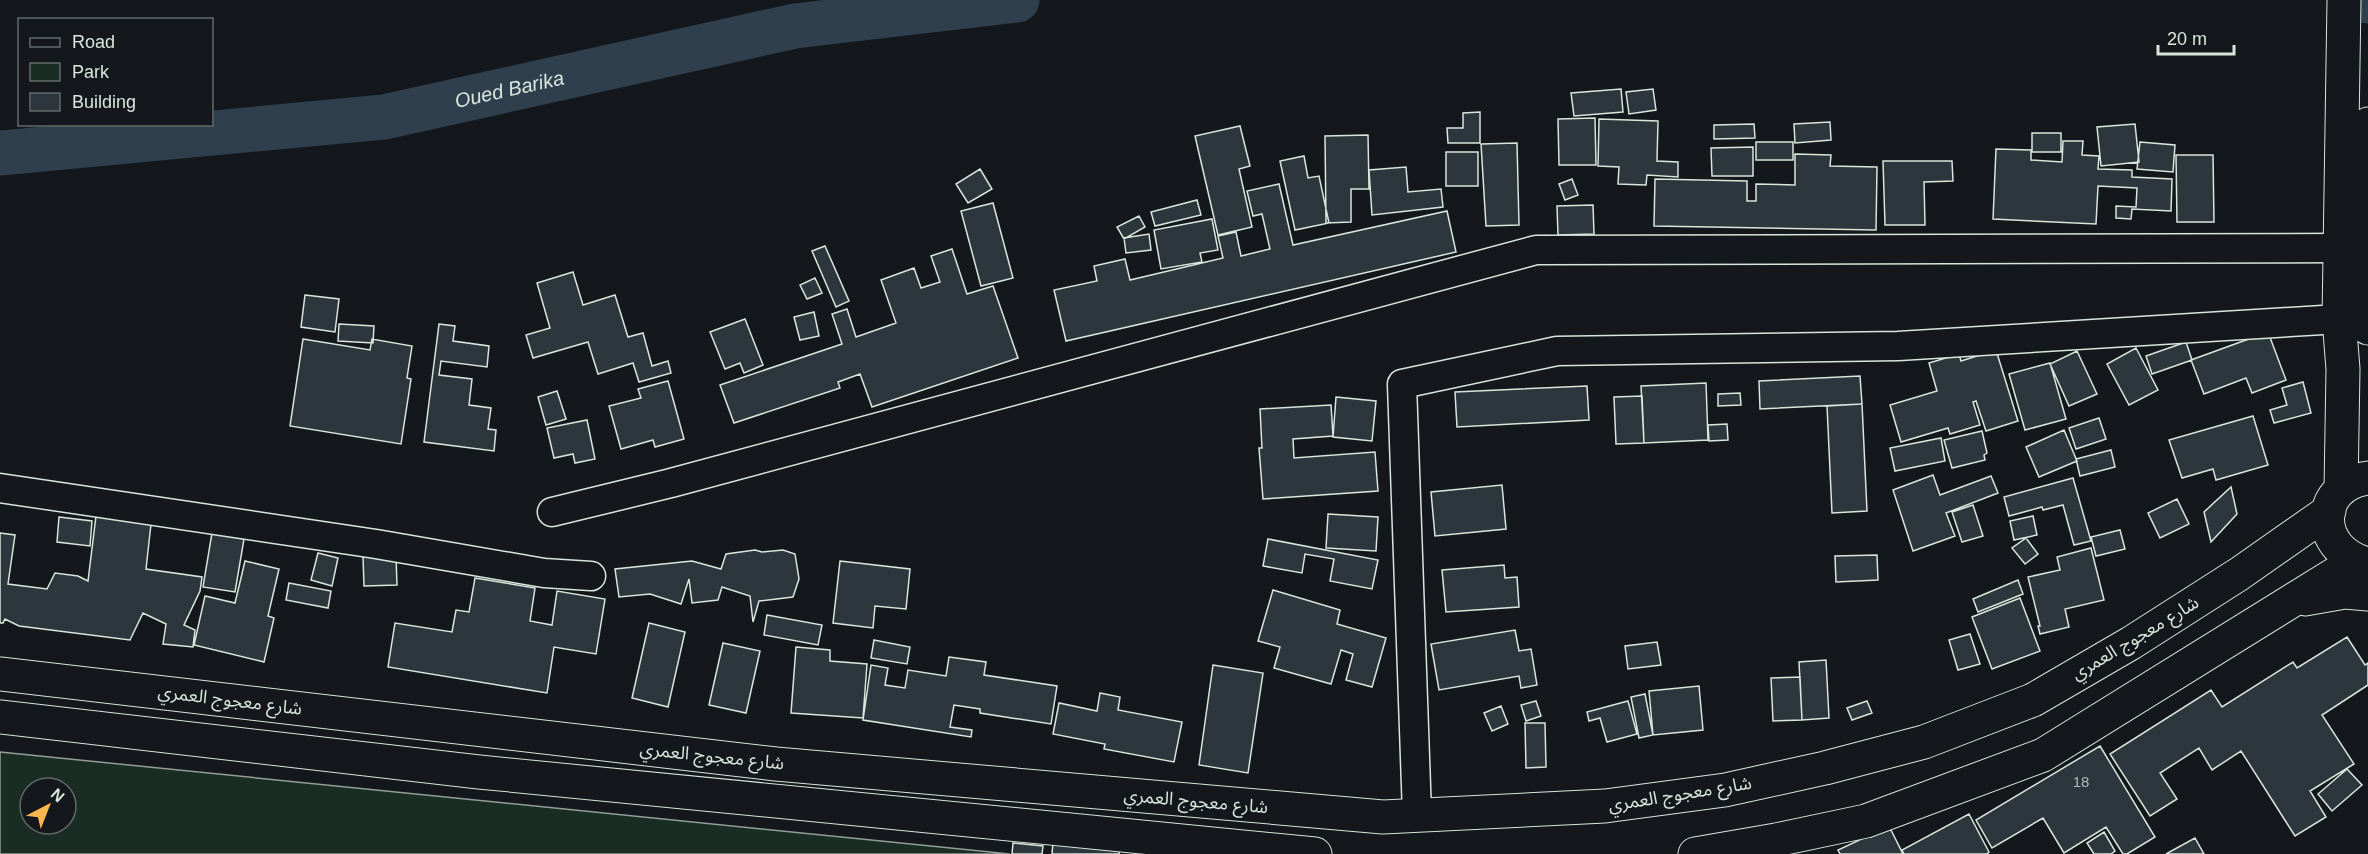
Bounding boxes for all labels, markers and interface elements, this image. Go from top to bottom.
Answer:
legend [18,18,213,126]
scale bar [2158,18,2234,56]
text: 20 m [2167,29,2207,49]
text: Road [72,32,115,52]
text: Park [72,62,110,82]
water label: Oued Barika [453,66,566,112]
text: Building [72,92,136,112]
street label: شارع معجوج العمري [2068,592,2204,687]
street label: شارع معجوج العمري [156,681,303,723]
street label: شارع معجوج العمري [638,738,785,777]
street label: شارع معجوج العمري [1607,773,1754,819]
house number: 18 [2073,773,2089,790]
north arrow [18,776,78,836]
text: N [48,785,68,805]
street label: شارع معجوج العمري [1123,785,1269,821]

